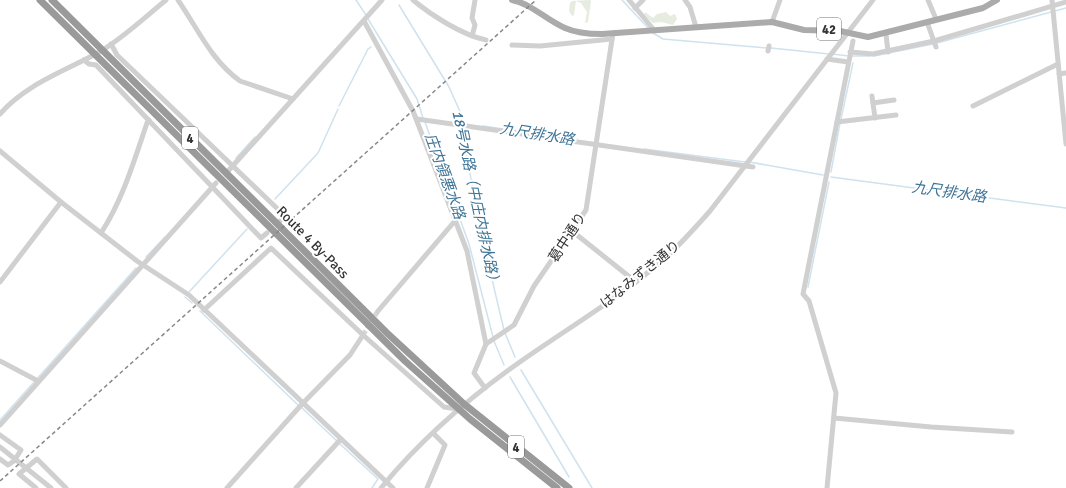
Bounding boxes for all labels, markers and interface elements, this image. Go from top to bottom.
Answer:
road number: 42 [817,18,841,40]
water label: 18号水路（中庄内排水路） [448,109,504,289]
water label: 九尺排水路 [499,119,577,149]
road number: 4 [182,127,198,149]
water label: 庄内領悪水路 [421,131,470,223]
water label: 九尺排水路 [911,178,989,206]
street label: Route 4 By-Pass [273,203,352,282]
street label: 葛中通り [545,209,590,265]
street label: はなみずき通り [597,237,684,312]
road number: 4 [508,436,524,458]

